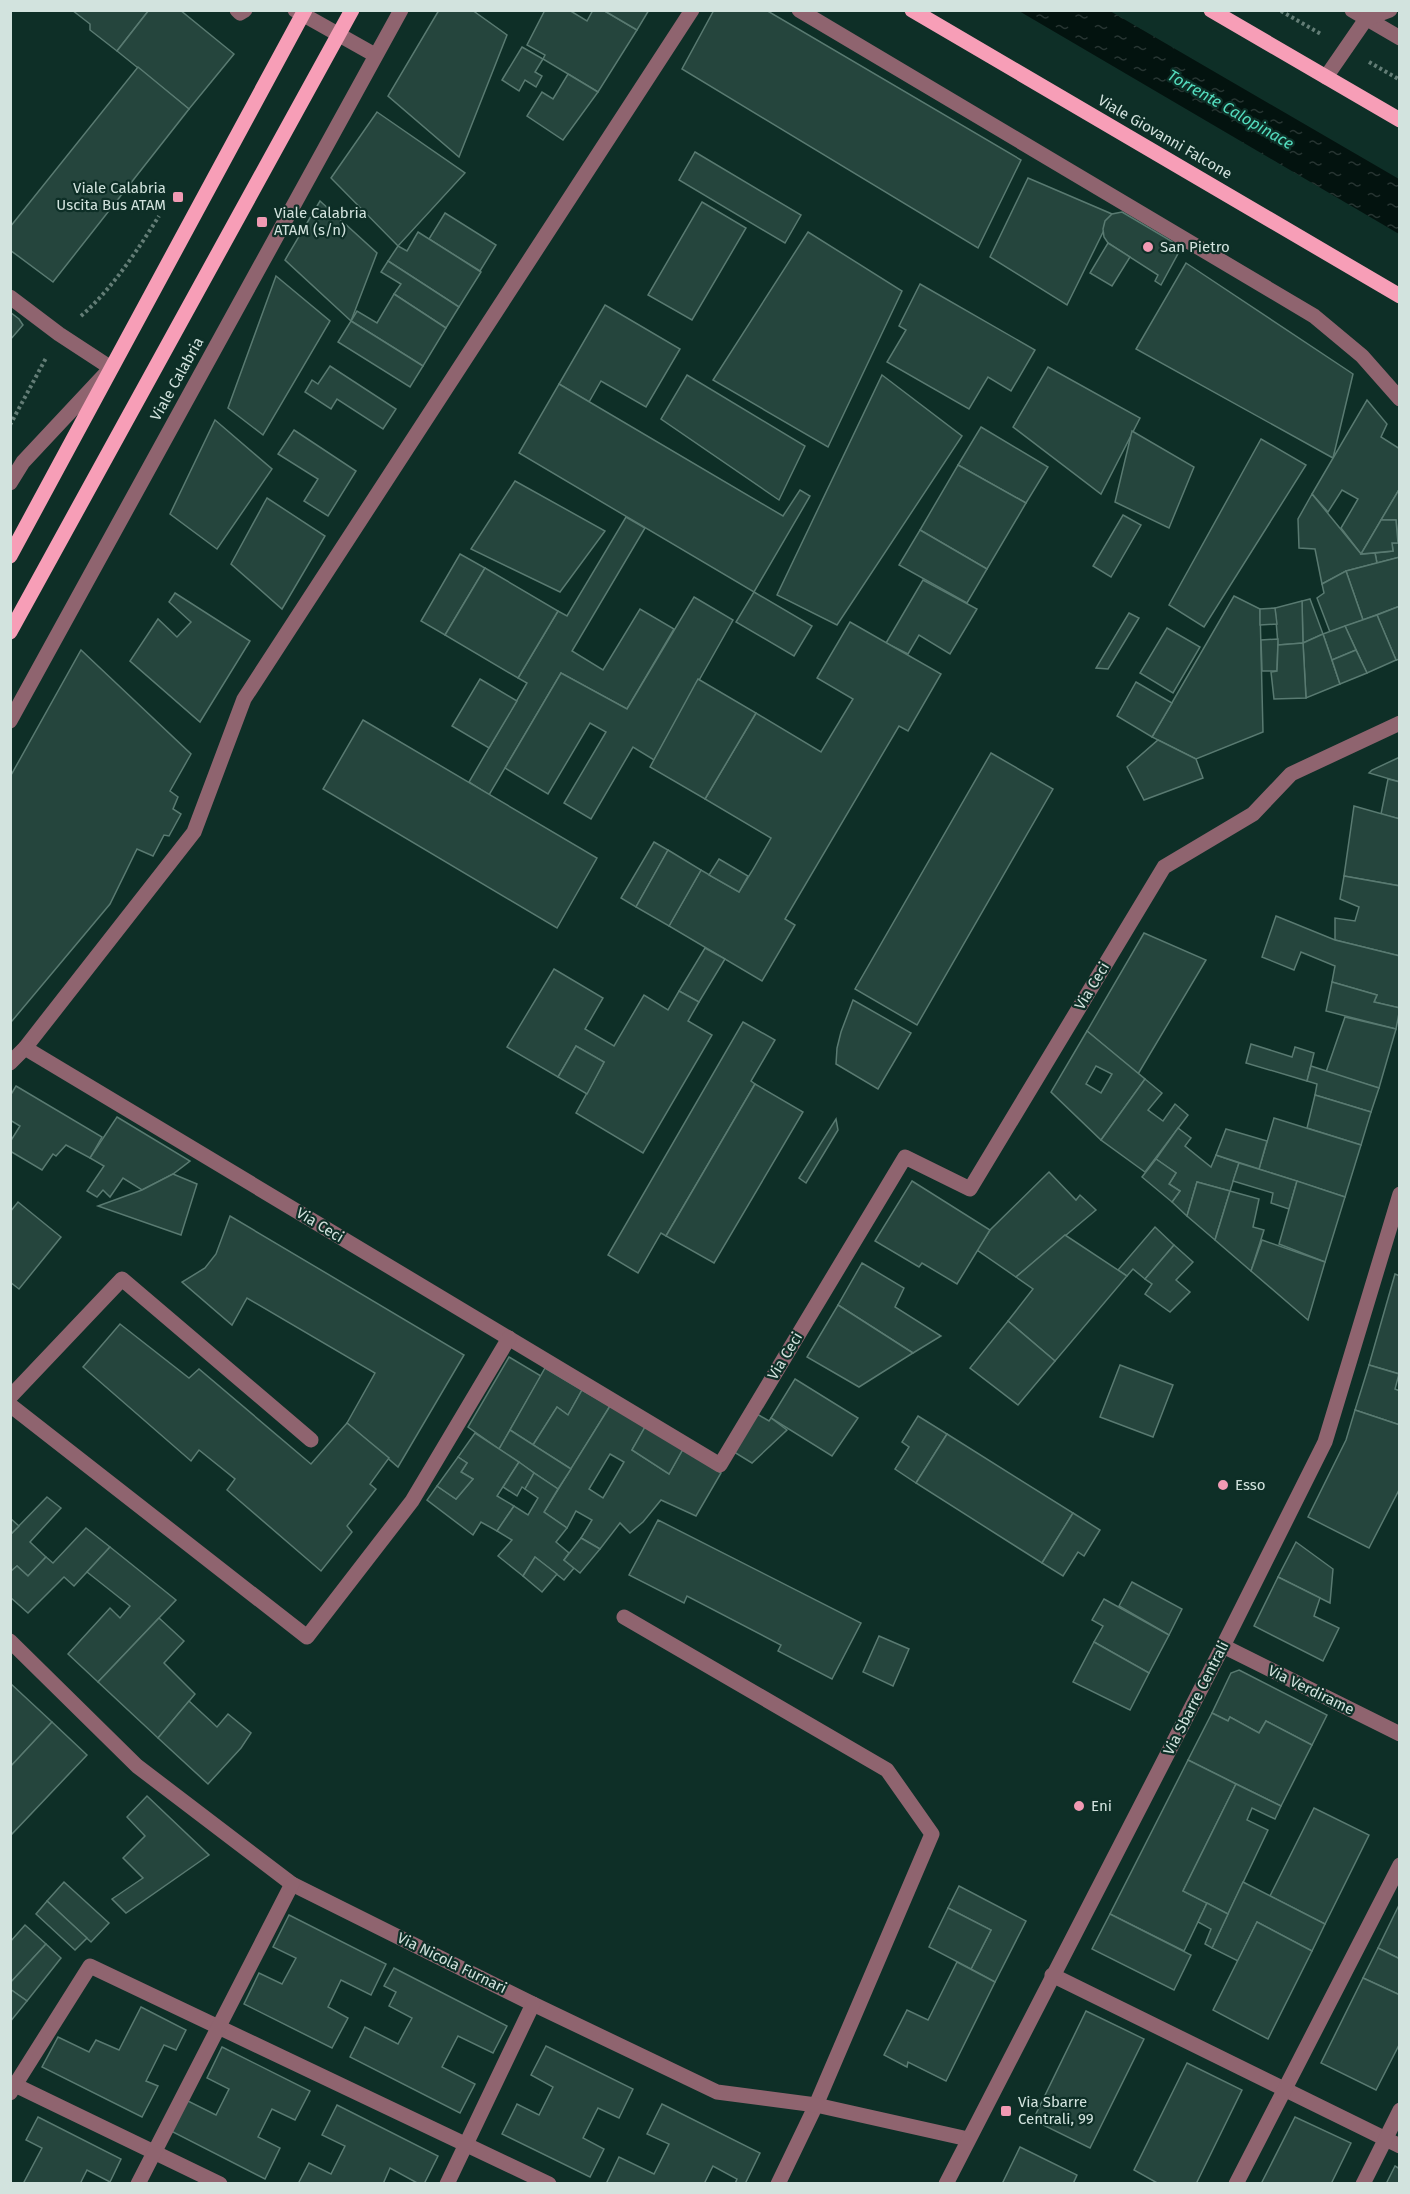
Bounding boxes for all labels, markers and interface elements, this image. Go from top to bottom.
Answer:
water label: Torrente Calopinace [1164,66,1297,153]
street label: Viale Giovanni Falcone [1095,91,1235,183]
place label: Viale Calabria Uscita Bus ATAM [56,179,166,214]
marker: Viale Calabria Uscita Bus ATAM [171,190,185,204]
place label: Viale Calabria ATAM (s/n) [274,204,367,239]
marker: Viale Calabria ATAM (s/n) [255,215,269,229]
place label: San Pietro [1160,238,1230,256]
marker: San Pietro [1141,240,1155,254]
street label: Viale Calabria [147,334,207,424]
street label: Via Ceci [1071,959,1113,1013]
street label: Via Ceci [293,1204,347,1246]
street label: Via Ceci [764,1329,806,1383]
place label: Esso [1235,1476,1266,1494]
marker: Esso [1216,1478,1230,1492]
street label: Via Sbarre Centrali [1160,1638,1232,1758]
street label: Via Verdirame [1265,1661,1357,1719]
place label: Eni [1091,1797,1112,1815]
marker: Eni [1072,1799,1086,1813]
street label: Via Nicola Furnari [394,1929,510,1997]
place label: Via Sbarre Centrali, 99 [1018,2093,1094,2128]
marker: Via Sbarre Centrali, 99 [999,2104,1013,2118]

